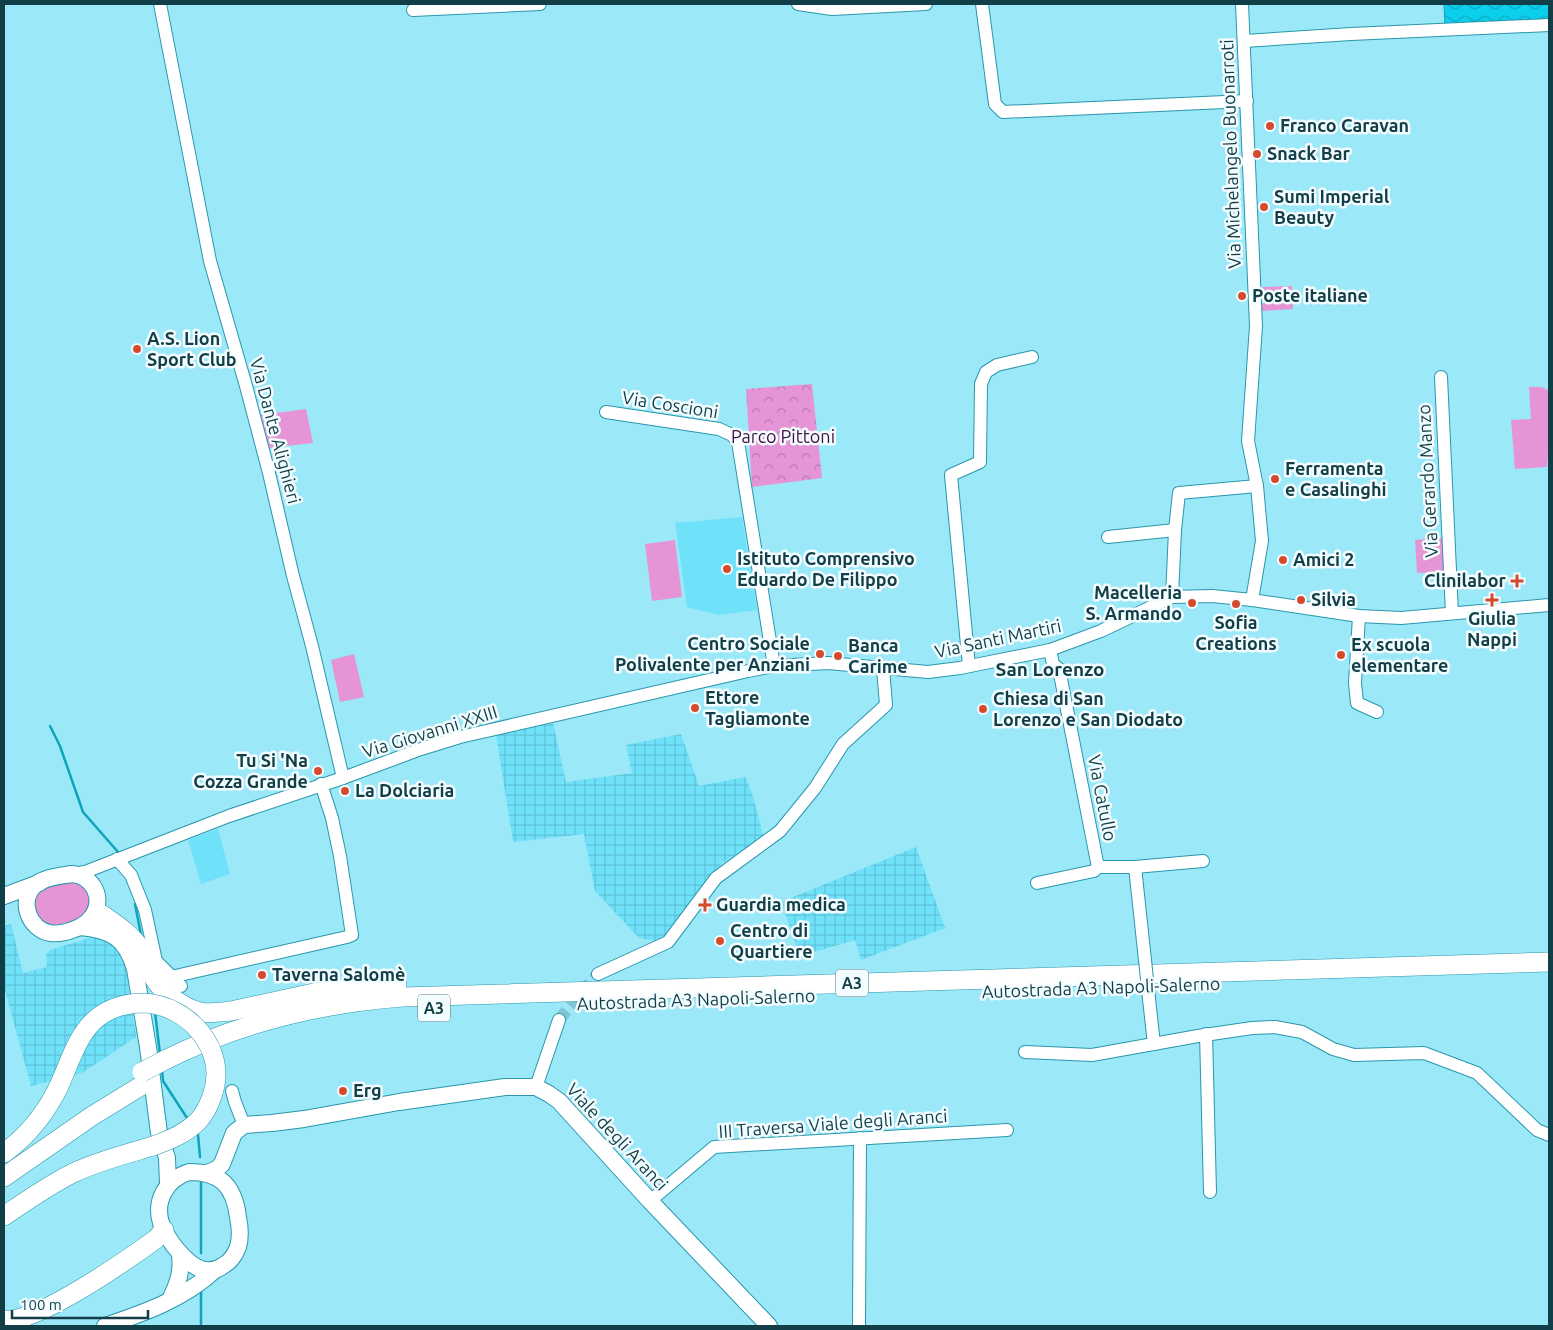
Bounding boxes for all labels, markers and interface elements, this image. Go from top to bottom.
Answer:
street label: Via Michelangelo Buonarroti [1216,39,1244,269]
place label: Franco Caravan [1280,115,1409,135]
marker: Franco Caravan [1264,120,1276,132]
place label: Snack Bar [1267,143,1350,163]
marker: Snack Bar [1251,148,1263,160]
place label: Sumi Imperial Beauty [1274,186,1390,227]
marker: Sumi Imperial Beauty [1258,201,1270,213]
place label: Poste italiane [1252,285,1368,305]
marker: Poste italiane [1236,290,1248,302]
place label: A.S. Lion Sport Club [147,328,237,369]
marker: A.S. Lion Sport Club [131,343,143,355]
street label: Via Dante Alighieri [247,356,305,506]
street label: Via Coscioni [621,387,720,421]
street label: Via Gerardo Manzo [1413,404,1441,558]
park label: Parco Pittoni [731,426,835,446]
place label: Ferramenta e Casalinghi [1285,458,1386,499]
marker: Ferramenta e Casalinghi [1269,473,1281,485]
place label: Istituto Comprensivo Eduardo De Filippo [737,548,915,589]
place label: Amici 2 [1293,549,1354,569]
marker: Amici 2 [1277,554,1289,566]
marker: Istituto Comprensivo Eduardo De Filippo [721,563,733,575]
place label: Clinilabor [1424,570,1507,590]
marker: Clinilabor [1510,574,1524,588]
place label: Macelleria S. Armando [1085,582,1182,623]
place label: Silvia [1311,589,1356,609]
marker: Silvia [1295,594,1307,606]
marker: Giulia Nappi [1486,594,1498,606]
marker: Macelleria S. Armando [1186,597,1198,609]
marker: Sofia Creations [1230,598,1242,610]
place label: Giulia Nappi [1467,608,1517,649]
place label: Sofia Creations [1195,612,1277,653]
street label: Via Santi Martiri [933,615,1063,661]
place label: Centro Sociale Polivalente per Anziani [615,633,810,674]
place label: Ex scuola elementare [1351,634,1448,675]
place label: Banca Carime [848,635,908,676]
marker: Centro Sociale Polivalente per Anziani [814,648,826,660]
marker: Ex scuola elementare [1335,649,1347,661]
marker: Banca Carime [832,650,844,662]
district label: San Lorenzo [996,658,1105,680]
place label: Ettore Tagliamonte [705,687,810,728]
place label: Chiesa di San Lorenzo e San Diodato [993,688,1183,729]
street label: Via Giovanni XXIII [360,701,500,761]
marker: Ettore Tagliamonte [689,702,701,714]
marker: Chiesa di San Lorenzo e San Diodato [977,703,989,715]
place label: Tu Si 'Na Cozza Grande [193,750,308,791]
street label: Via Catullo [1085,753,1121,843]
marker: Tu Si 'Na Cozza Grande [312,765,324,777]
place label: La Dolciaria [355,780,454,800]
marker: La Dolciaria [339,785,351,797]
place label: Guardia medica [716,894,846,914]
marker: Guardia medica [698,898,712,912]
place label: Centro di Quartiere [730,920,813,961]
marker: Centro di Quartiere [714,935,726,947]
place label: Taverna Salomè [272,964,405,984]
marker: Taverna Salomè [256,969,268,981]
road number: A3 [836,970,868,996]
street label: Autostrada A3 Napoli-Salerno [981,973,1221,1001]
street label: Autostrada A3 Napoli-Salerno [576,985,816,1013]
road number: A3 [418,994,450,1021]
street label: Viale degli Aranci [563,1079,673,1194]
place label: Erg [353,1080,382,1100]
marker: Erg [337,1085,349,1097]
street label: III Traversa Viale degli Aranci [718,1105,948,1141]
scale bar [12,1288,149,1320]
text: 100 m [20,1296,62,1313]

